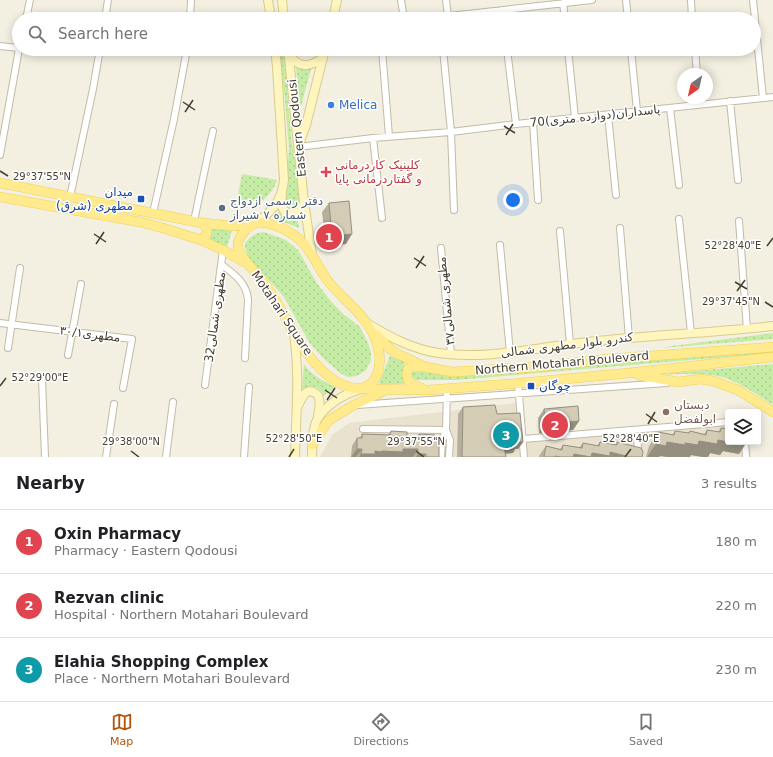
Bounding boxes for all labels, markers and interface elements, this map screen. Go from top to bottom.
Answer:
search box [12,12,761,56]
icon: search [26,23,48,45]
text: Search here [58,25,148,43]
north arrow [677,68,713,104]
street label: Eastern Qodousi [285,78,309,178]
place label: Melica [339,98,377,112]
marker: Melica [326,100,336,110]
street label: 70پاسداران(دوازده متری) [529,102,661,131]
place label: کلینیک کاردرمانی و گفتاردرمانی پایا [335,158,422,187]
marker: کلینیک کاردرمانی و گفتاردرمانی پایا [320,166,332,178]
text: 29°37'55"N [13,171,71,182]
place label: میدان مطهری (شرق) [56,185,133,214]
your location [503,190,523,210]
marker: میدان مطهری (شرق) [136,194,146,204]
place label: دفتر رسمی ازدواج شماره ۷ شیراز [229,194,323,223]
marker: دفتر رسمی ازدواج شماره ۷ شیراز [217,203,227,213]
pin: 1 [316,222,342,252]
text: 52°28'40"E [705,240,761,251]
street label: مطهرى شمالى۳۷ [434,256,459,346]
street label: Motahari Square [249,268,315,358]
street label: 32مطهرى شمالى [202,271,229,363]
text: 29°37'45"N [702,296,760,307]
street label: مطهری۳۰/۱ [59,323,121,346]
street label: کندرو بلوار مطهری شمالی [500,330,634,361]
street label: Northern Motahari Boulevard [474,348,650,378]
text: 52°29'00"E [12,372,68,383]
place label: چوگان [539,379,571,394]
marker: چوگان [526,381,536,391]
place label: دبستان ابولفضل [674,398,716,427]
marker: دبستان ابولفضل [661,407,671,417]
map controls [725,409,761,445]
button: layers [725,409,761,445]
pin: 2 [542,410,568,440]
pin: 3 [493,420,519,450]
text: 52°28'50"E [266,433,322,444]
text: 52°28'40"E [603,433,659,444]
text: 29°38'00"N [102,436,160,447]
text: 29°37'55"N [387,436,445,447]
text: Nearby [16,473,85,493]
text: 3 results [701,476,757,491]
text: Oxin Pharmacy [54,525,181,543]
text: 1 [24,534,34,549]
text: 180 m [715,534,757,549]
text: Pharmacy · Eastern Qodousi [54,543,238,558]
text: Rezvan clinic [54,589,164,607]
text: 2 [24,598,34,613]
text: 220 m [715,598,757,613]
text: Hospital · Northern Motahari Boulevard [54,607,309,622]
text: Elahia Shopping Complex [54,653,268,671]
text: 3 [24,662,34,677]
text: 230 m [715,662,757,677]
text: Place · Northern Motahari Boulevard [54,671,290,686]
tab: Map [110,711,133,748]
tab: Directions [353,711,409,748]
tab: Saved [629,711,663,748]

